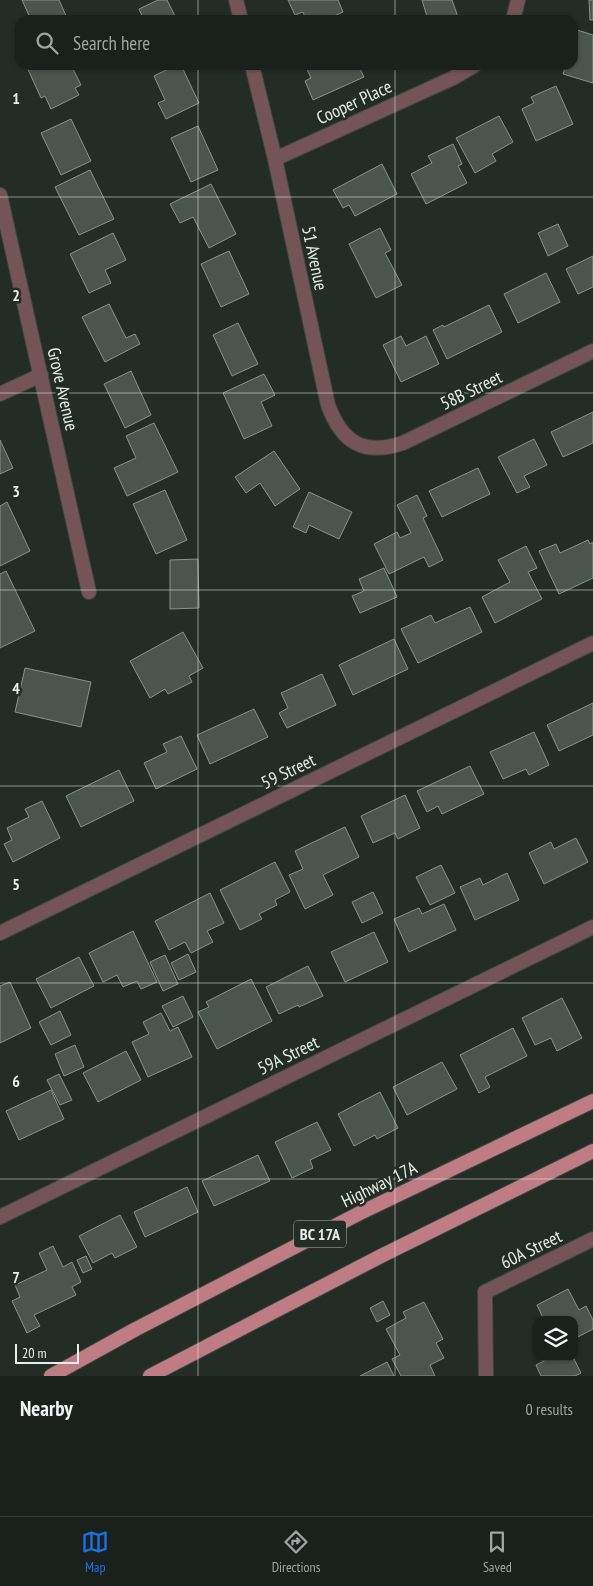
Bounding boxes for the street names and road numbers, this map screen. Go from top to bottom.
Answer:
street label: Cooper Place [313,75,395,129]
street label: 51 Avenue [297,224,333,292]
street label: Grove Avenue [42,345,84,433]
street label: 58B Street [436,365,506,415]
street label: 59 Street [257,748,319,794]
street label: 59A Street [254,1030,322,1080]
street label: Highway 17A [337,1156,421,1212]
road number: BC 17A [294,1220,346,1248]
street label: 60A Street [497,1224,565,1274]

